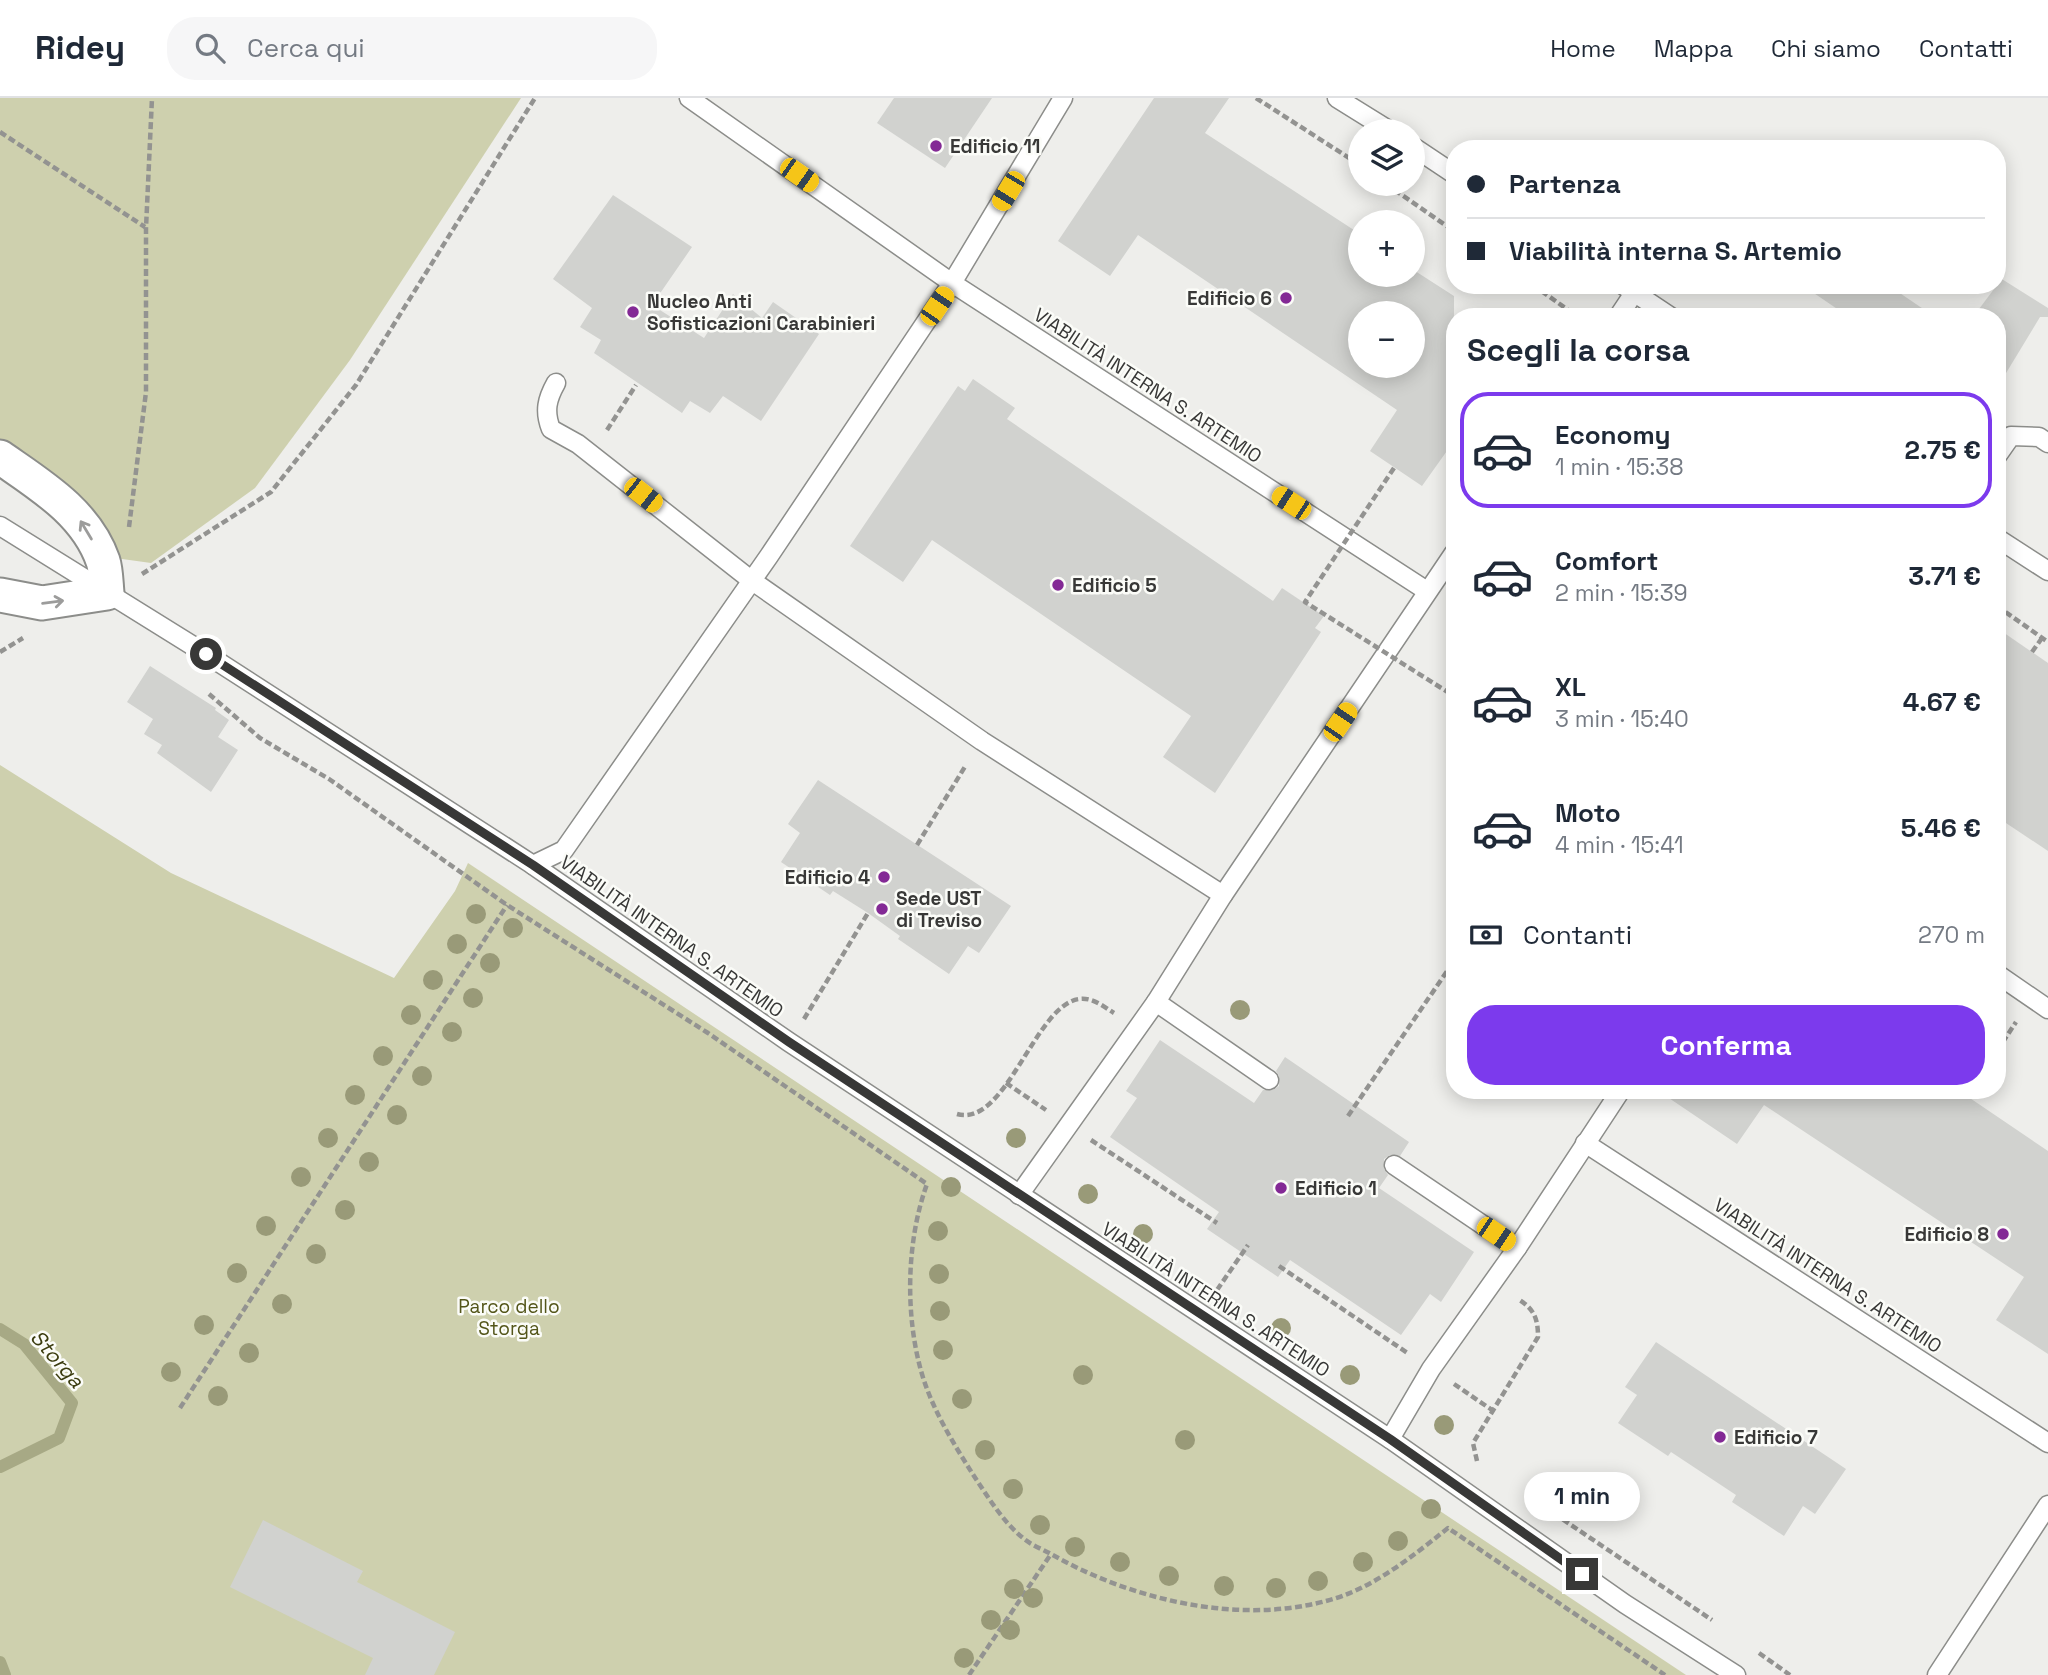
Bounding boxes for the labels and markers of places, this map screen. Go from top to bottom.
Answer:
place label: Edificio 11 [950,134,1040,159]
marker: Edificio 11 [928,138,944,154]
place label: Edificio 6 [1187,286,1272,311]
place label: Nucleo Anti Sofisticazioni Carabinieri [647,289,875,336]
marker: Edificio 6 [1278,290,1294,306]
marker: Nucleo Anti Sofisticazioni Carabinieri [625,304,641,320]
place label: Edificio 5 [1072,573,1157,598]
marker: Edificio 5 [1050,577,1066,593]
place label: Edificio 4 [785,865,870,890]
marker: Edificio 4 [876,869,892,885]
place label: Sede UST di Treviso [896,886,982,933]
marker: Sede UST di Treviso [874,901,890,917]
place label: Edificio 1 [1295,1176,1377,1201]
marker: Edificio 1 [1273,1180,1289,1196]
place label: Edificio 8 [1904,1222,1989,1247]
marker: Edificio 8 [1995,1226,2011,1242]
place label: Edificio 7 [1734,1425,1818,1450]
marker: Edificio 7 [1712,1429,1728,1445]

